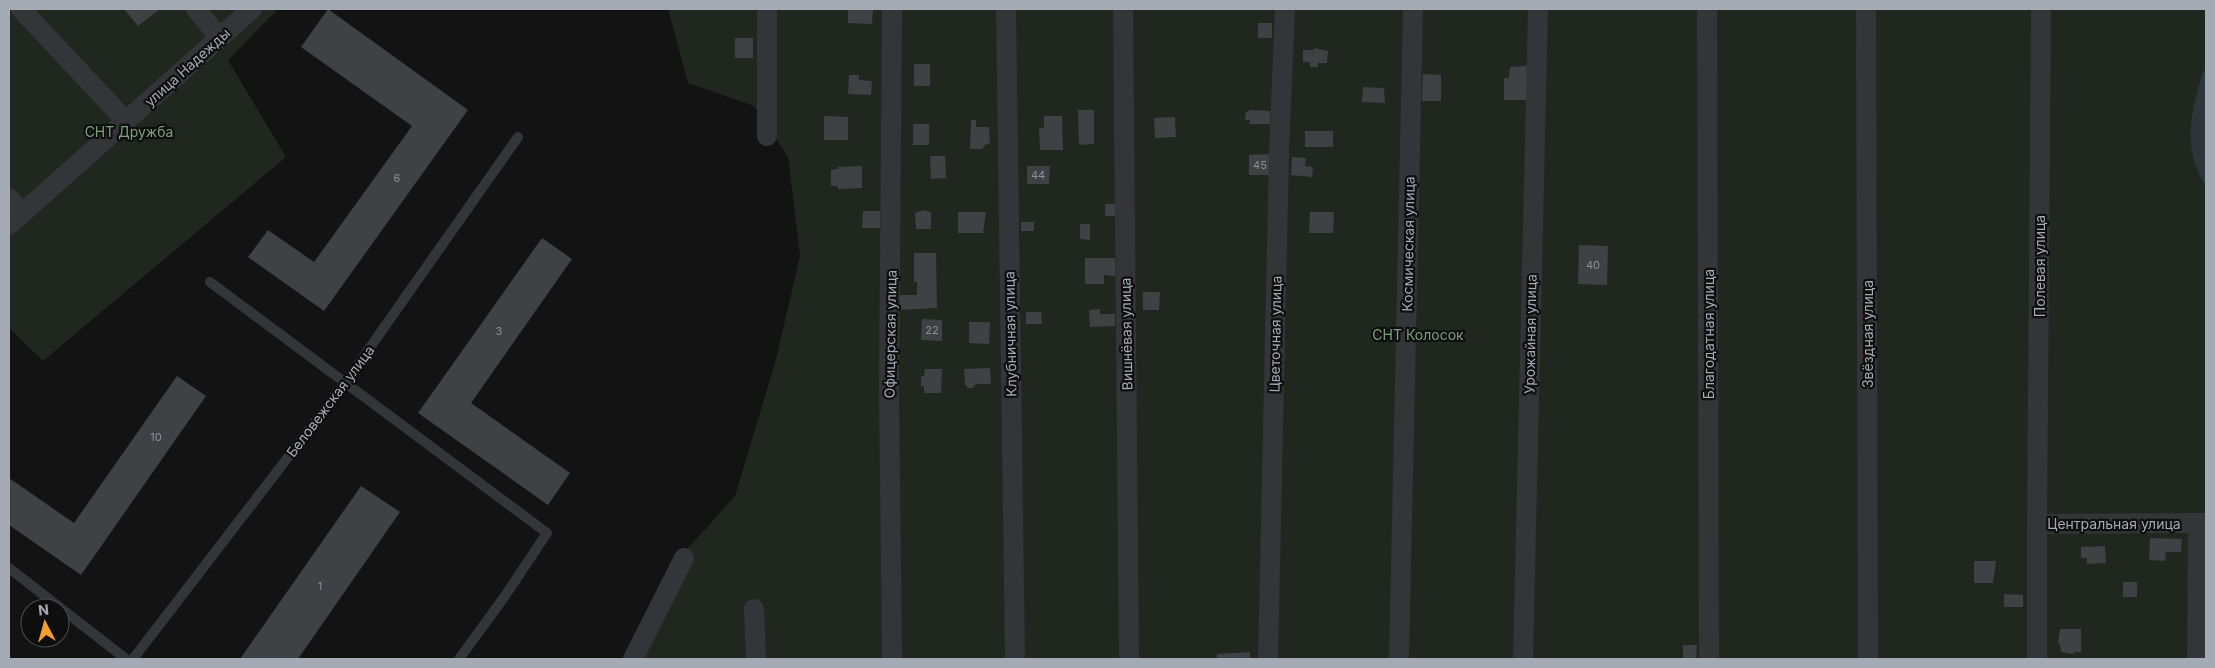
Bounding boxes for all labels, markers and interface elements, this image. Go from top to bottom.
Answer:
street label: улица Надежды [141,24,233,110]
park label: СНТ Дружба [85,123,173,140]
house number: 45 [1253,158,1267,172]
house number: 44 [1031,168,1045,182]
house number: 6 [394,171,401,185]
street label: Космическая улица [1398,176,1418,312]
street label: Полевая улица [2031,215,2048,317]
house number: 40 [1586,258,1600,272]
street label: Благодатная улица [1700,269,1717,399]
street label: Офицерская улица [880,270,900,398]
street label: Клубничная улица [1000,271,1020,397]
street label: Урожайная улица [1520,274,1540,394]
street label: Цветочная улица [1265,276,1285,392]
street label: Вишнёвая улица [1117,278,1135,390]
street label: Звёздная улица [1859,280,1876,388]
house number: 22 [925,323,939,337]
house number: 3 [496,324,503,338]
park label: СНТ Колосок [1372,326,1464,343]
street label: Беловежская улица [282,342,378,460]
house number: 10 [150,430,162,444]
street label: Центральная улица [2047,515,2181,532]
house number: 1 [318,579,322,593]
north arrow [20,598,70,648]
text: N [37,601,50,619]

